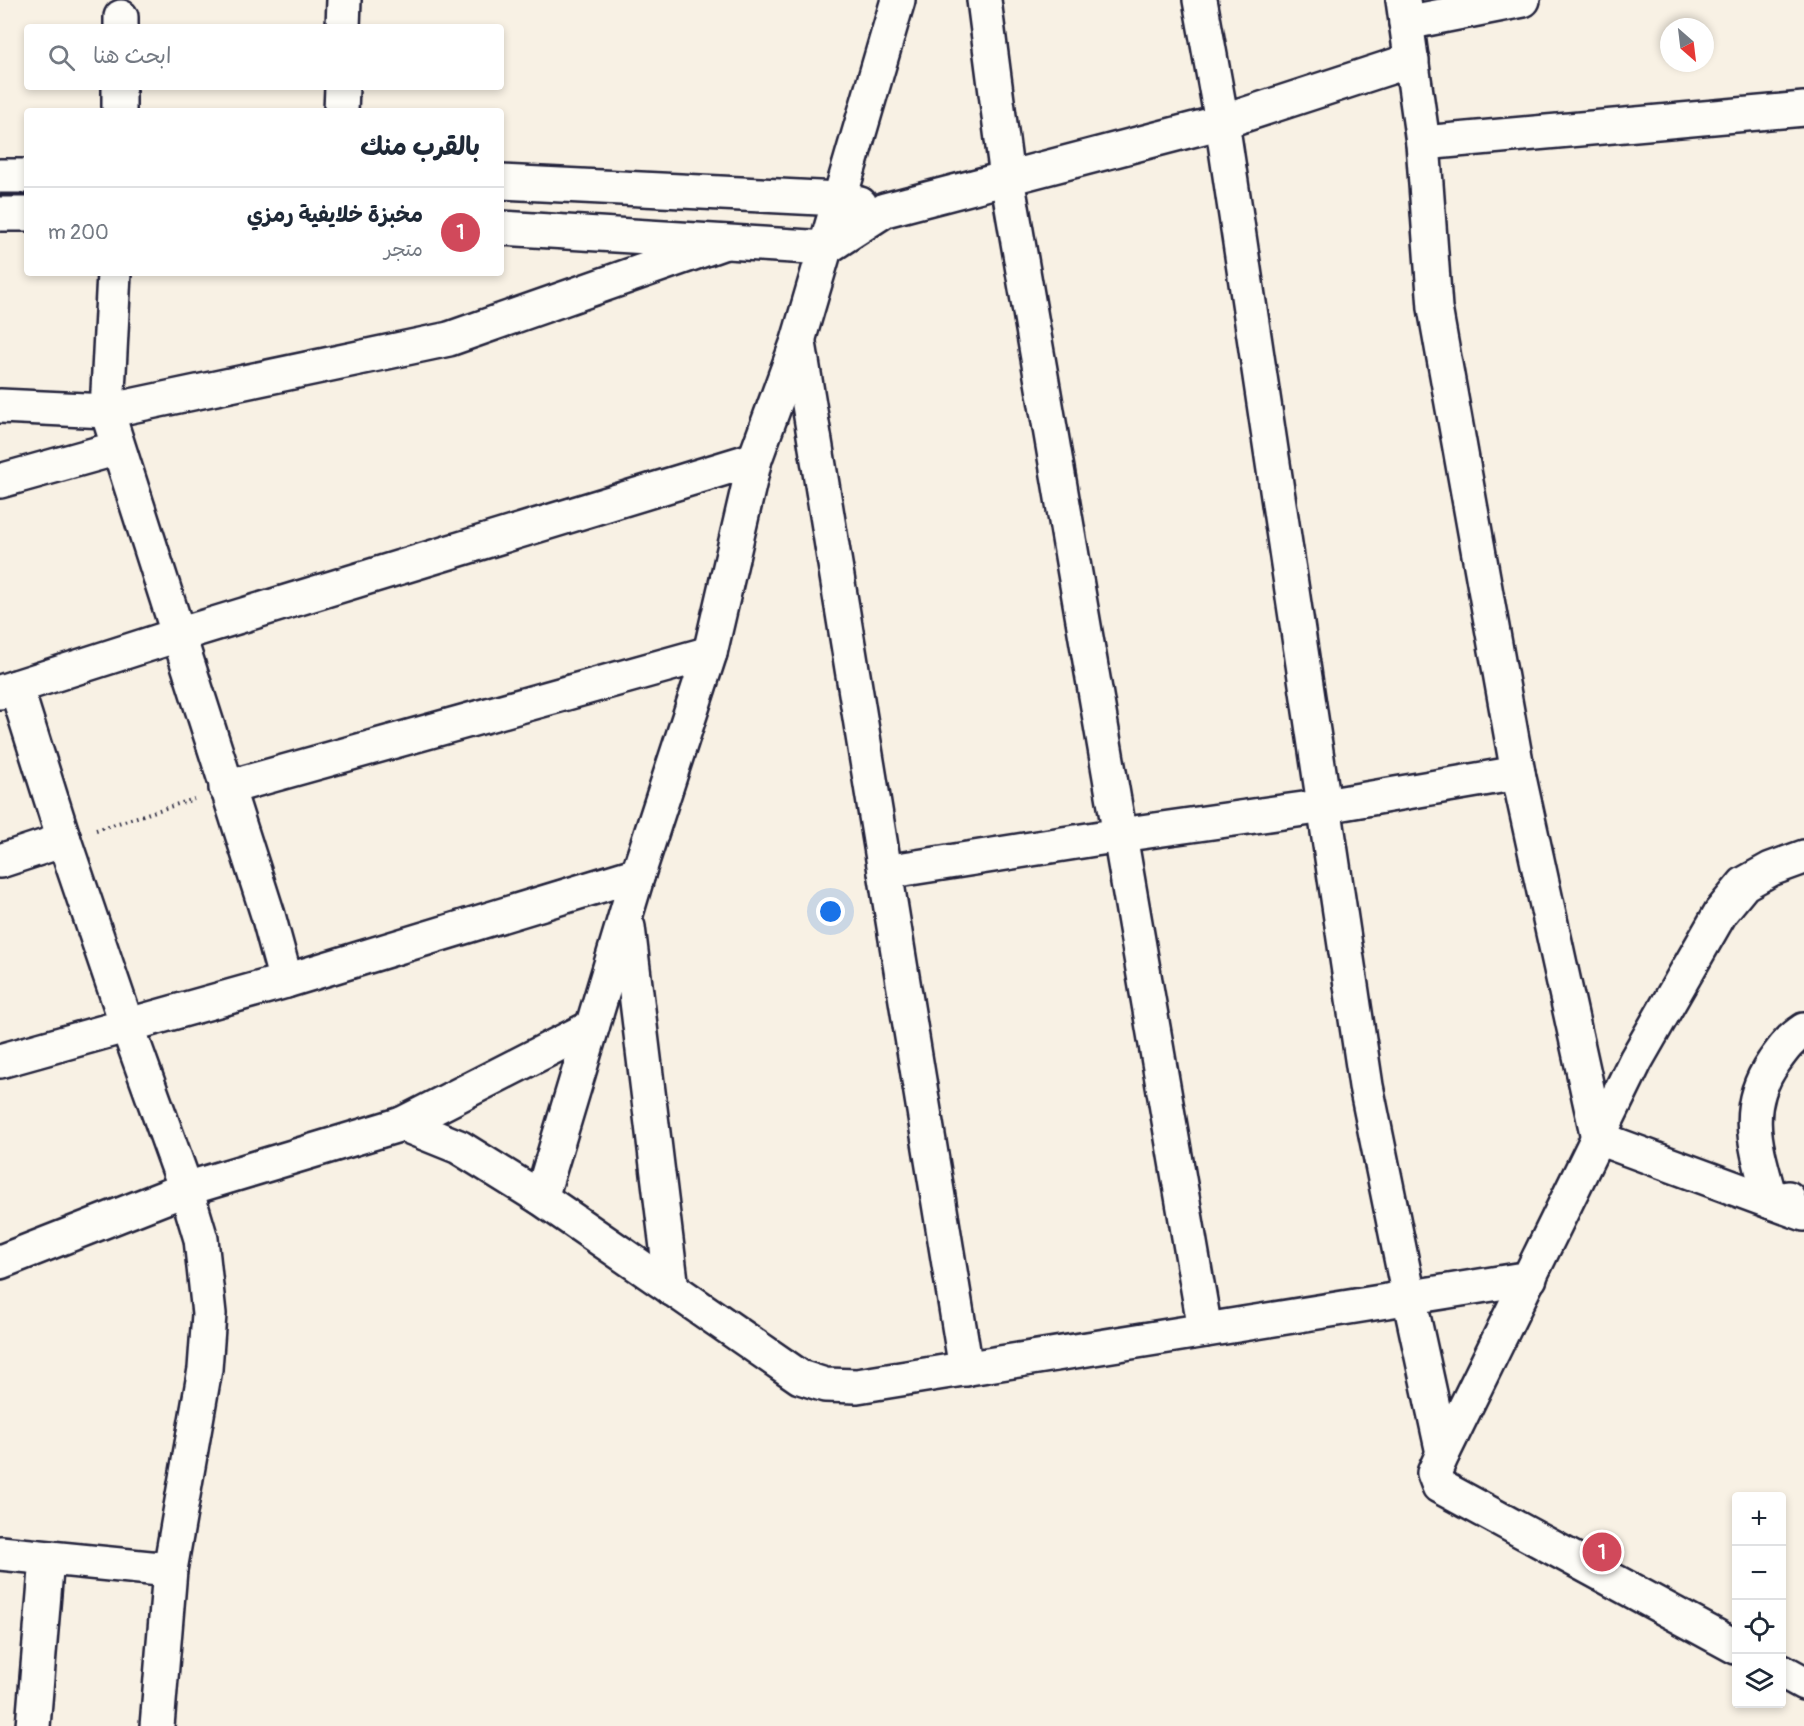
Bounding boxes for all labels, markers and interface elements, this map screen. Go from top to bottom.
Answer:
north arrow [1660,18,1714,72]
search box [24,24,504,90]
icon: search [45,41,78,74]
text: ابحث هنا [93,42,171,70]
text: بالقرب منك [360,131,480,163]
text: مخبزة خلايفية رمزي [247,201,423,229]
text: 200 m [48,220,109,245]
text: 1 [457,220,464,245]
text: متجر [384,237,423,262]
your location [816,897,845,926]
map controls [1732,1492,1786,1708]
button: + [1732,1492,1786,1546]
pin: 1 [1582,1530,1622,1574]
button: − [1732,1546,1786,1600]
button: locate [1732,1600,1786,1654]
button: layers [1732,1654,1786,1708]

